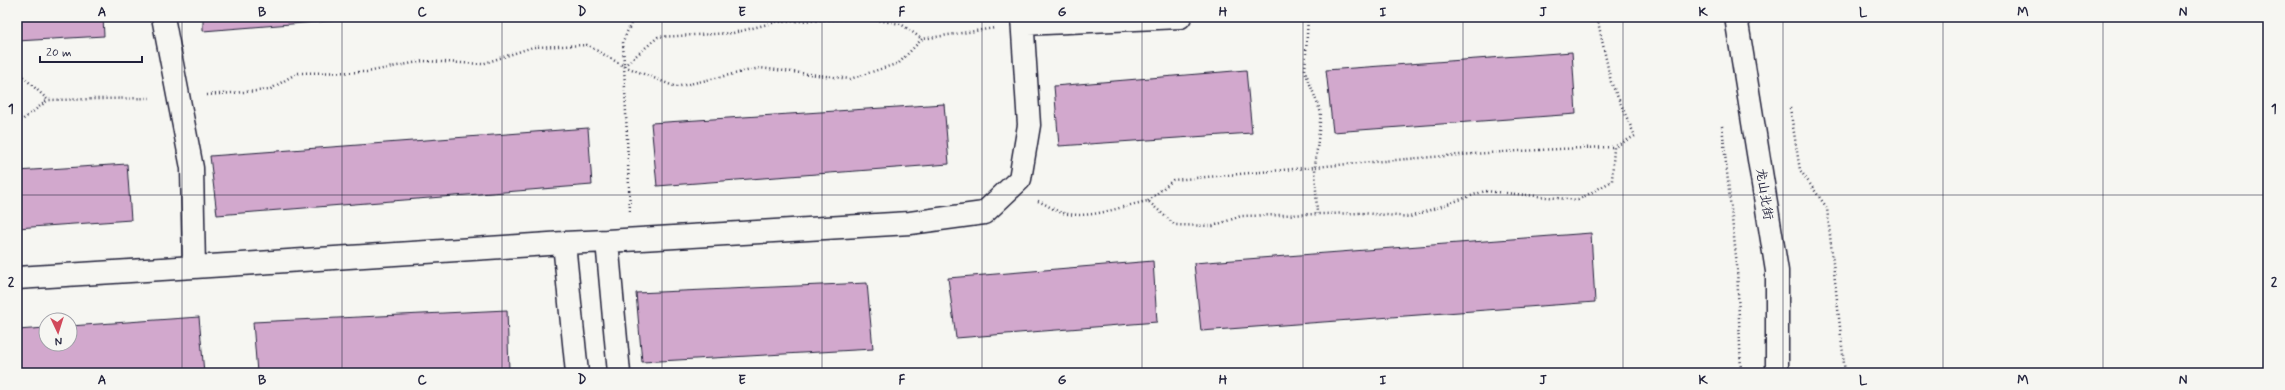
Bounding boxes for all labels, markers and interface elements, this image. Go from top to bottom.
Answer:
text: A [98,4,106,21]
text: B [258,4,267,21]
text: C [417,4,427,21]
text: D [578,4,587,21]
text: E [738,4,746,21]
text: F [899,4,906,21]
text: G [1058,4,1067,21]
text: H [1219,4,1228,21]
text: I [1380,4,1387,21]
text: J [1539,4,1547,21]
text: K [1698,4,1708,21]
text: L [1859,4,1868,21]
text: M [2017,4,2029,21]
text: N [2179,4,2188,21]
scale bar [40,38,142,64]
text: 20 m [46,45,72,61]
text: 1 [8,101,14,118]
text: 1 [2271,101,2277,118]
street label: 龙山北街 [1752,167,1776,221]
text: 2 [8,274,15,291]
text: 2 [2271,274,2278,291]
north arrow [38,312,78,352]
text: N [54,334,63,348]
text: A [98,372,106,389]
text: B [258,372,267,389]
text: C [417,372,427,389]
text: D [578,372,587,389]
text: E [738,372,746,389]
text: F [899,372,906,389]
text: G [1058,372,1067,389]
text: H [1219,372,1228,389]
text: I [1380,372,1387,389]
text: J [1539,372,1547,389]
text: K [1698,372,1708,389]
text: L [1859,372,1868,389]
text: M [2017,372,2029,389]
text: N [2179,372,2188,389]

